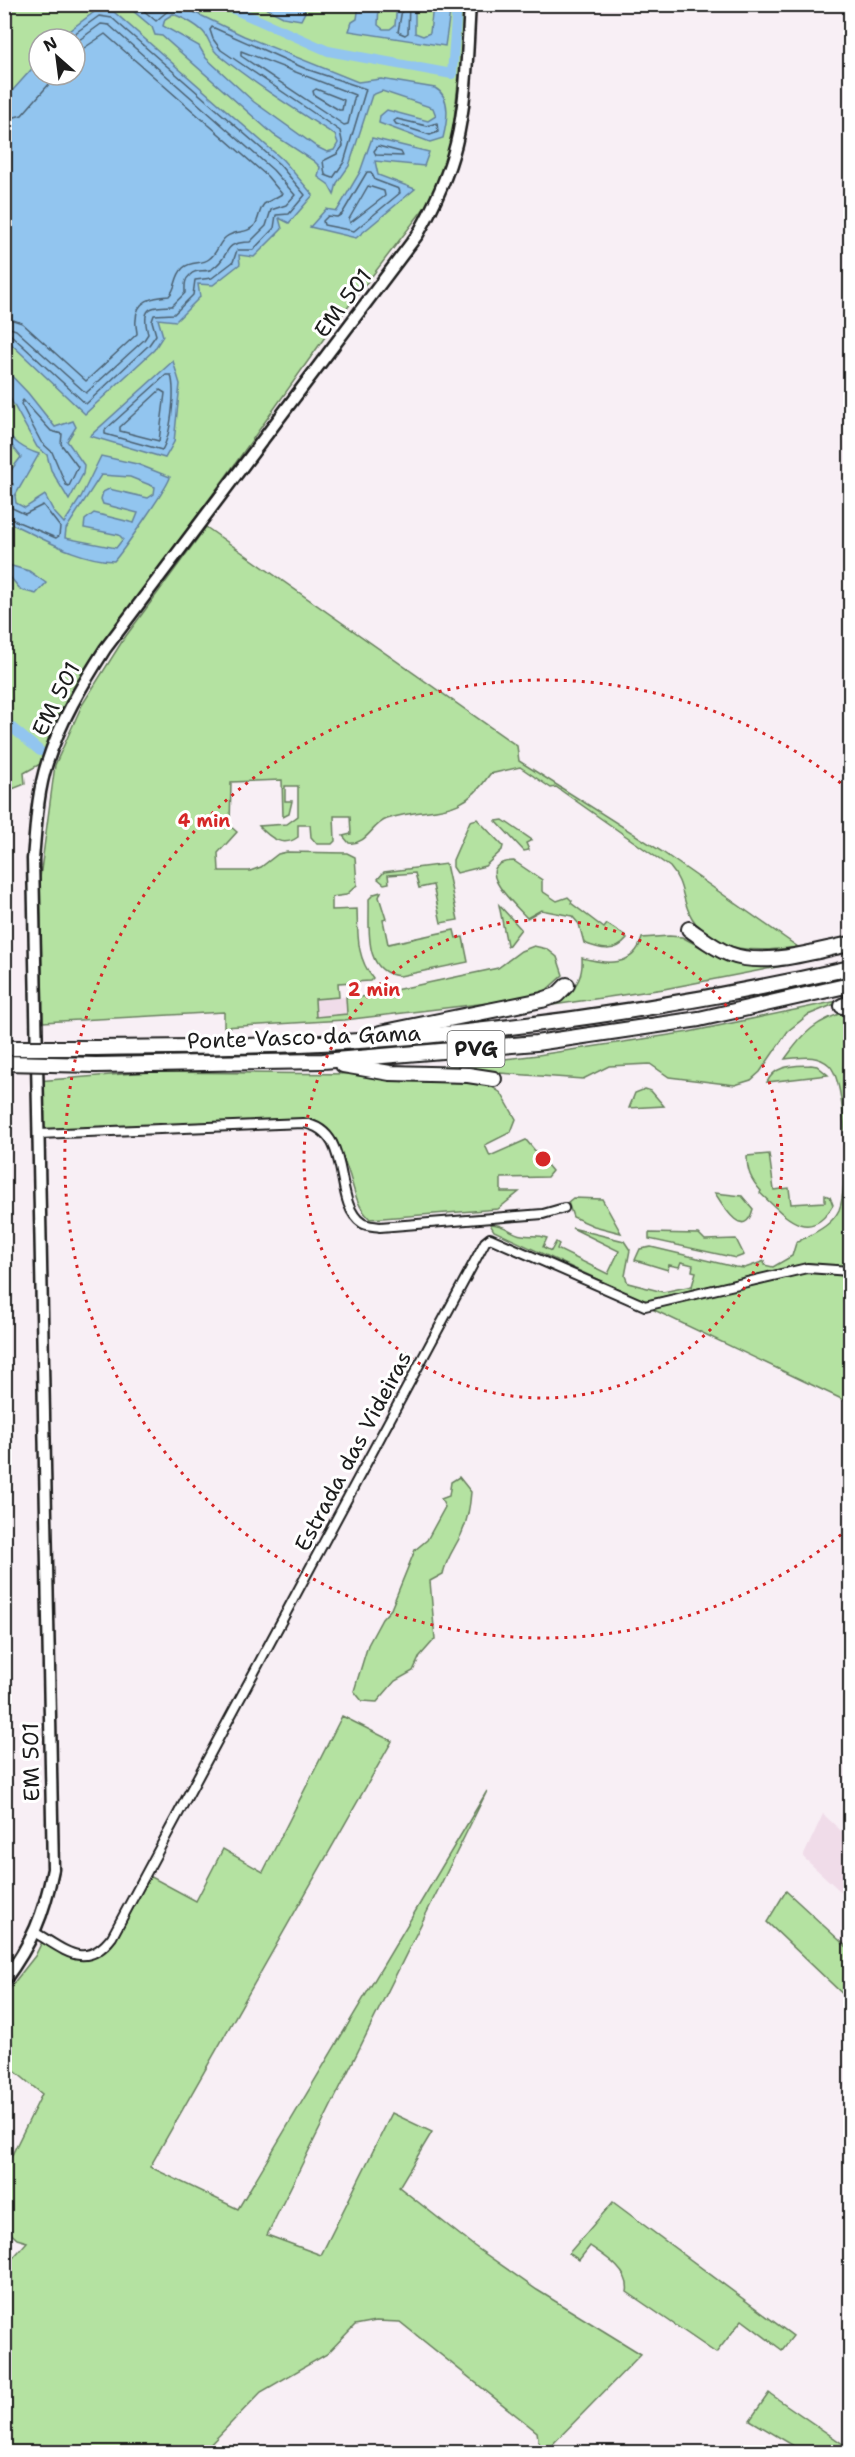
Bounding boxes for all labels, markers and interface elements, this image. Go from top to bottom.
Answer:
north arrow [27,27,87,87]
text: N [40,32,61,56]
street label: EM 501 [308,263,378,343]
street label: EM 501 [25,657,87,741]
text: 4 min [178,809,230,833]
text: 2 min [348,978,400,1002]
street label: Ponte Vasco da Gama [187,1018,422,1056]
road number: PVG [448,1031,504,1067]
centre of rings [533,1149,553,1169]
street label: Estrada das Videiras [288,1346,418,1556]
street label: EM 501 [16,1722,46,1802]

